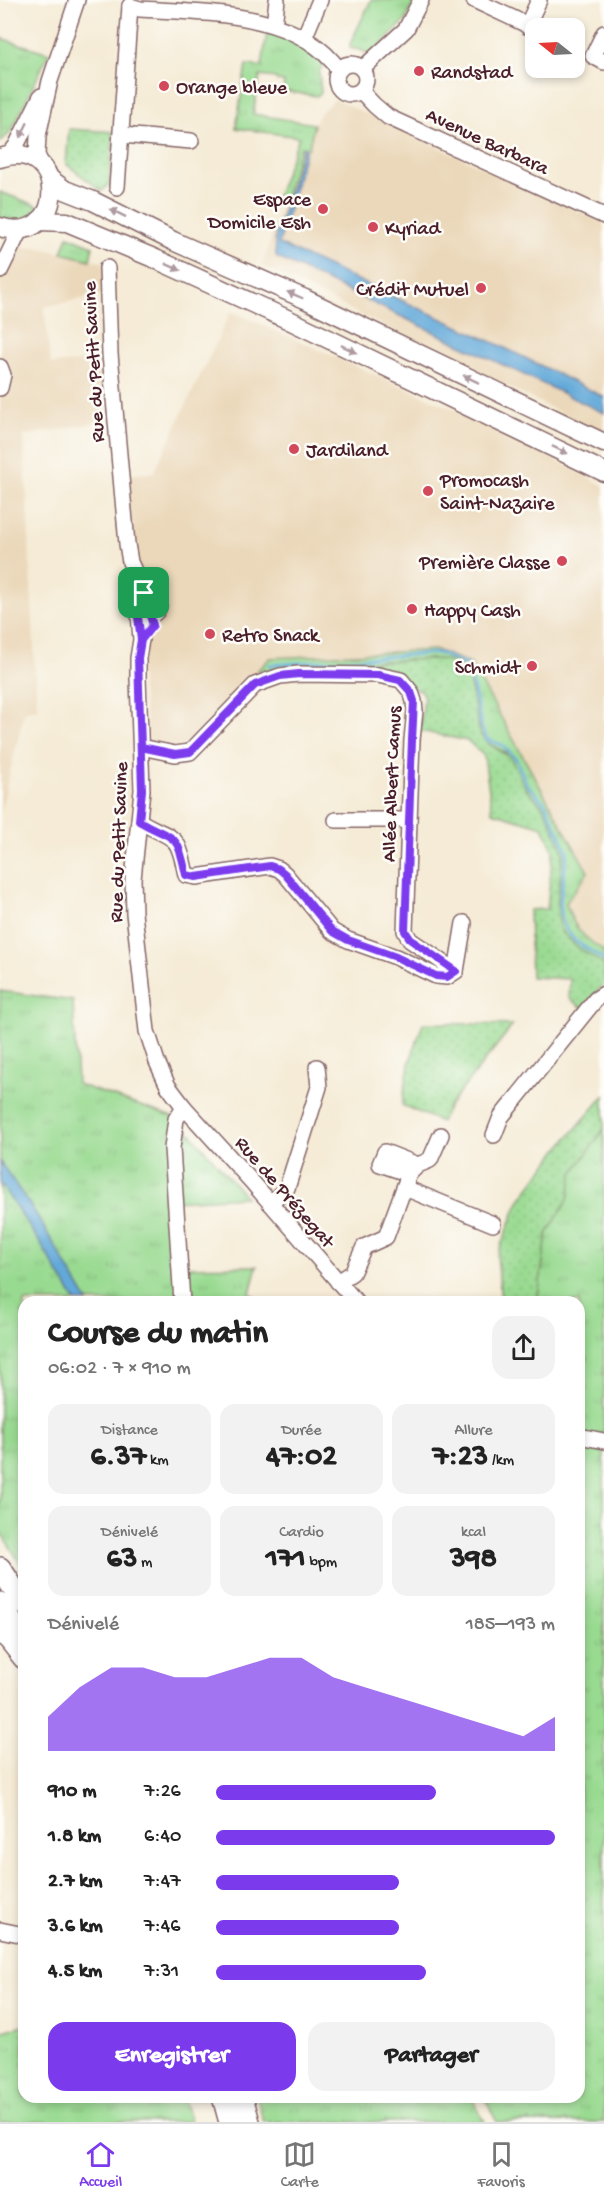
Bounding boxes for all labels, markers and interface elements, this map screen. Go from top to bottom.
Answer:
north arrow [525,18,585,78]
map controls [525,18,585,78]
place label: Randstad [431,63,514,86]
marker: Randstad [412,64,426,78]
place label: Orange bleue [176,78,288,101]
marker: Orange bleue [157,79,171,93]
street label: Avenue Barbara [421,105,553,182]
one-way arrow [20,121,29,138]
place label: Espace Domicile Esh [206,190,312,236]
marker: Espace Domicile Esh [316,202,330,216]
one-way arrow [109,209,126,218]
place label: Kyriad [385,219,442,242]
marker: Kyriad [366,220,380,234]
one-way arrow [164,262,181,271]
street label: Rue du Petit Savine [80,280,111,443]
place label: Crédit Mutuel [356,280,469,303]
marker: Crédit Mutuel [474,281,488,295]
one-way arrow [286,290,304,299]
one-way arrow [341,344,358,353]
one-way arrow [462,375,479,384]
place label: Jardiland [306,441,390,464]
marker: Jardiland [287,442,301,456]
one-way arrow [552,445,569,454]
place label: Promocash Saint-Nazaire [439,471,555,517]
marker: Promocash Saint-Nazaire [421,484,435,498]
place label: Première Classe [418,553,551,576]
marker: Première Classe [555,554,569,568]
pin [118,567,169,618]
icon: arrive [127,576,160,609]
place label: Happy Cash [424,601,521,624]
marker: Happy Cash [405,602,419,616]
place label: Retro Snack [222,626,321,649]
marker: Retro Snack [203,627,217,641]
place label: Schmidt [455,658,522,681]
marker: Schmidt [525,659,539,673]
street label: Allée Albert Camus [379,705,408,862]
street label: Rue du Petit Savine [106,761,135,923]
street label: Rue de Prézegat [229,1133,339,1255]
text: Course du matin [48,1316,268,1354]
button: share [492,1316,555,1379]
text: 06:02 · 7 × 910 m [48,1358,191,1381]
text: Distance [101,1422,158,1441]
text: Durée [281,1422,322,1441]
text: Allure [455,1422,492,1441]
text: 6.37 [90,1441,146,1476]
text: 47:02 [266,1441,337,1476]
text: 7:23 [433,1441,488,1476]
text: km [146,1452,169,1471]
text: /km [488,1452,514,1471]
text: Dénivelé [101,1524,158,1543]
text: Cardio [279,1524,324,1543]
text: kcal [461,1524,486,1543]
text: 63 [107,1543,137,1578]
text: 171 [266,1543,306,1578]
text: 398 [450,1543,497,1578]
text: m [137,1554,152,1573]
text: bpm [306,1554,337,1573]
text: Dénivelé [48,1614,119,1637]
text: 185–193 m [466,1614,555,1637]
text: 910 m [48,1781,96,1804]
text: 7:26 [144,1781,181,1804]
text: 1.8 km [48,1826,101,1849]
text: 6:40 [144,1826,181,1849]
text: 2.7 km [48,1871,102,1894]
text: 7:47 [144,1871,181,1894]
text: 3.6 km [48,1916,103,1939]
text: 7:46 [144,1916,180,1939]
text: 4.5 km [48,1961,102,1984]
text: 7:31 [144,1961,179,1984]
button: Enregistrer [48,2022,296,2091]
button: Partager [308,2022,555,2091]
tab: Accueil [79,2138,122,2193]
tab: Carte [281,2138,319,2193]
tab: Favoris [477,2138,525,2193]

